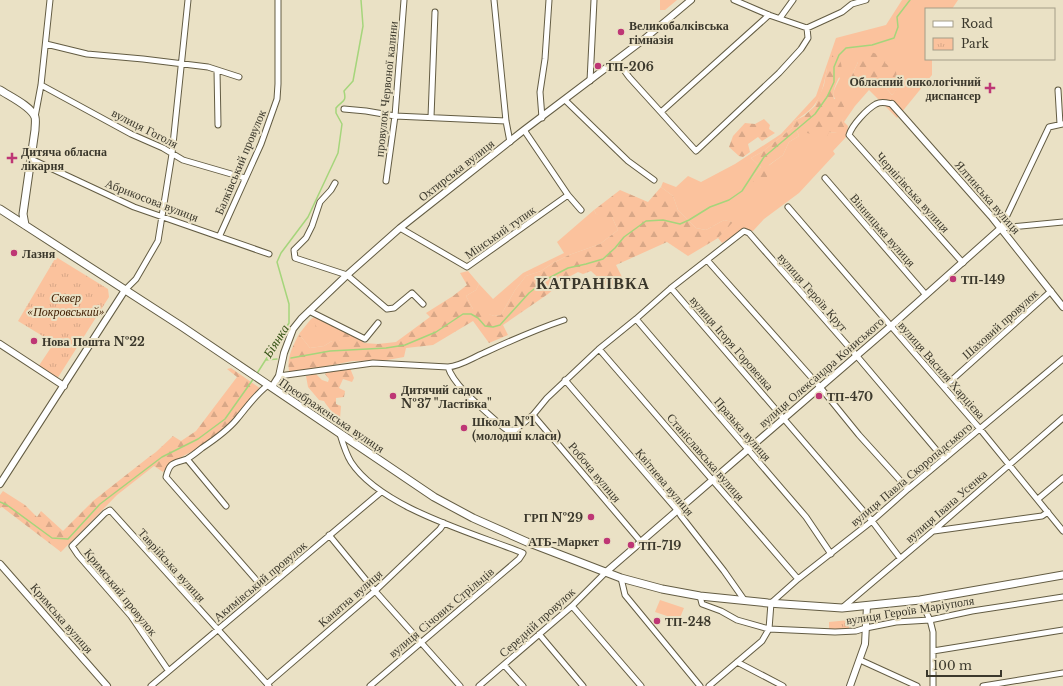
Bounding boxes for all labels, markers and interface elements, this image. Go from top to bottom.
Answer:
legend [925,8,1055,60]
text: Road [961,16,993,31]
place label: Великобалківська гімназія [629,18,729,47]
street label: провулок Червоної калини [371,20,401,158]
marker: Великобалківська гімназія [616,27,626,37]
text: Park [961,36,989,51]
place label: ТП-206 [606,59,654,74]
marker: ТП-206 [593,61,603,71]
place label: Обласний онкологічний диспансер [849,74,981,103]
marker: Обласний онкологічний диспансер [984,82,996,94]
street label: вулиця Гоголя [109,105,181,151]
street label: Балківський провулок [211,107,269,217]
street label: Охтирська вулиця [415,135,497,204]
place label: Дитяча обласна лікарня [21,144,107,173]
street label: Чернігівська вулиця [873,149,953,236]
marker: Дитяча обласна лікарня [6,152,18,164]
street label: Ялтинська вулиця [952,157,1024,237]
street label: Абрикосова вулиця [103,175,201,225]
street label: Вінницька вулиця [847,190,919,270]
street label: Мінський тупик [462,202,538,262]
place label: Лазня [22,246,56,261]
marker: Лазня [9,248,19,258]
street label: вулиця Героїв Крут [775,250,852,335]
place label: ТП-149 [961,272,1005,287]
district label: КАТРАНІВКА [536,273,650,293]
marker: ТП-149 [948,274,958,284]
street label: Шаховий провулок [959,286,1042,362]
park label: Сквер «Покровський» [27,290,105,319]
street label: вулиця Ігоря Горовенка [687,293,778,394]
street label: вулиця Олександра Кониського [755,314,887,430]
street label: вулиця Василя Харцієва [896,318,989,422]
water label: Біянка [259,321,293,362]
place label: Нова Пошта №22 [42,334,145,349]
marker: Нова Пошта №22 [29,336,39,346]
street label: Преображенська вулиця [277,374,388,456]
place label: Дитячий садок №37 "Ластівка" [401,382,492,411]
place label: ТП-470 [827,389,873,404]
marker: Дитячий садок №37 "Ластівка" [388,391,398,401]
marker: ТП-470 [814,391,824,401]
street label: Празька вулиця [711,394,775,464]
street label: Станіславська вулиця [664,410,748,504]
place label: Школа №1 (молодші класи) [472,414,561,443]
street label: вулиця Павла Скоропадського [847,419,975,529]
marker: Школа №1 (молодші класи) [459,423,469,433]
street label: Робоча вулиця [565,439,625,506]
street label: Квітнева вулиця [632,445,698,519]
street label: вулиця Івана Усенка [902,466,991,546]
place label: ГРП №29 [524,510,583,525]
marker: ГРП №29 [586,512,596,522]
street label: Таврійська вулиця [135,525,209,605]
place label: АТБ-Маркет [528,534,599,549]
marker: АТБ-Маркет [602,536,612,546]
street label: Акимівський провулок [210,537,310,624]
place label: ТП-719 [639,538,681,553]
marker: ТП-719 [626,540,636,550]
street label: Кримський провулок [81,545,161,639]
street label: вулиця Січових Стрільців [385,563,497,660]
street label: Канатна вулиця [315,566,386,630]
street label: Кримська вулиця [27,580,97,657]
street label: Середній провулок [496,584,578,660]
street label: вулиця Героїв Маріуполя [845,592,976,628]
place label: ТП-248 [665,614,712,629]
marker: ТП-248 [652,616,662,626]
scale bar [927,652,1001,678]
text: 100 m [933,658,972,673]

